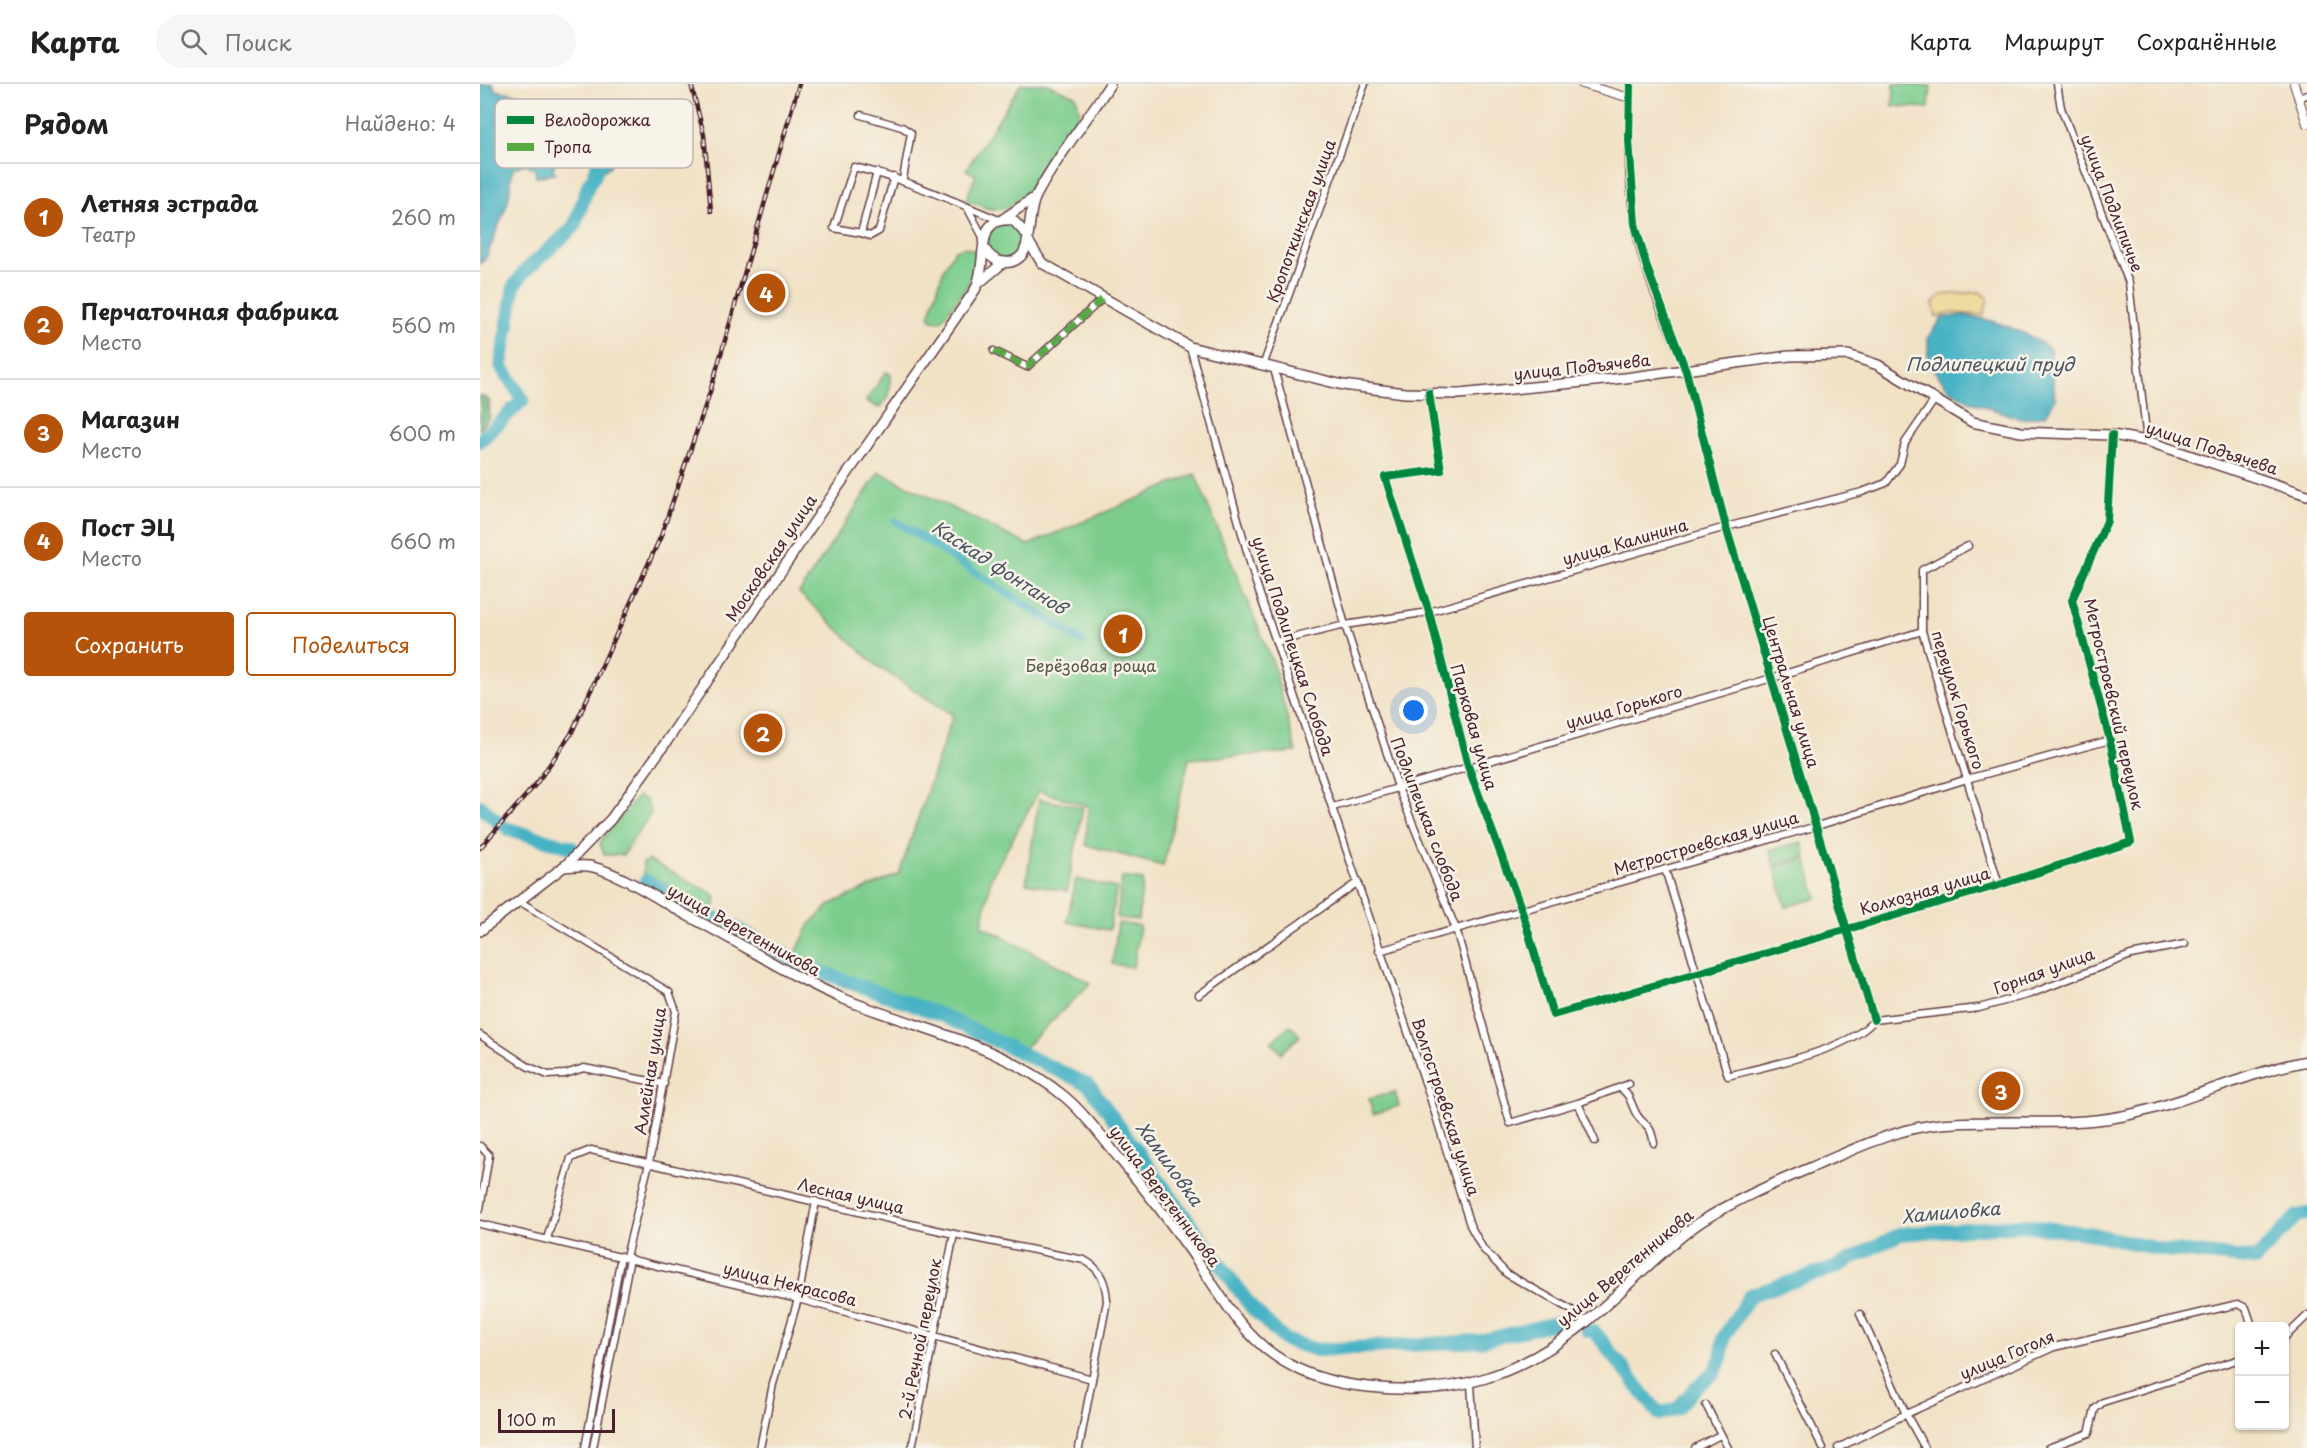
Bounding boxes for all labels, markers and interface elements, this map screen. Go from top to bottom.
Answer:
search box [156,14,576,68]
text: Карта [30,20,120,63]
icon: search [177,25,210,58]
text: Поиск [225,25,292,58]
text: Карта [1910,25,1971,57]
text: Маршрут [2004,25,2104,57]
text: Сохранённые [2137,25,2277,57]
legend [495,99,693,168]
text: Рядом [24,104,109,143]
text: Велодорожка [544,107,651,131]
text: Найдено: 4 [345,108,456,138]
street label: улица Подлипичье [2076,130,2150,275]
text: Тропа [544,134,592,158]
street label: Кропоткинская улица [1259,136,1341,306]
text: Летняя эстрада [81,186,259,219]
text: 1 [39,202,48,232]
text: 260 m [391,202,456,232]
text: Театр [81,219,136,249]
pin: 4 [746,270,786,316]
text: Перчаточная фабрика [81,294,339,327]
text: 2 [36,310,51,340]
text: 560 m [391,310,456,340]
text: Место [81,327,142,357]
street label: улица Подъячева [1512,347,1652,385]
water label: Подлипецкий пруд [1906,350,2076,377]
text: Магазин [81,402,180,435]
street label: улица Подъячева [2143,414,2281,480]
text: 3 [37,418,50,448]
text: 600 m [388,418,456,448]
text: Место [81,435,142,465]
street label: Московская улица [719,489,822,626]
text: Пост ЭЦ [81,510,174,543]
street label: улица Калинина [1559,512,1690,570]
water label: Каскад фонтанов [927,513,1075,622]
text: 4 [37,526,50,556]
text: 660 m [390,526,456,556]
street label: улица Подлипецкая Слобода [1247,533,1341,758]
text: Место [81,543,142,573]
street label: Метростроевский переулок [2079,596,2151,812]
button: Сохранить [24,612,234,676]
button: Поделиться [246,612,456,676]
pin: 1 [1104,612,1142,656]
street label: Центральная улица [1757,613,1826,771]
street label: переулок Горького [1926,627,1991,772]
park label: Берёзовая роща [1026,653,1156,677]
street label: Парковая улица [1445,661,1504,793]
street label: улица Горького [1563,678,1685,734]
your location [1399,696,1428,725]
pin: 2 [744,710,782,756]
street label: Подлипецкая слобода [1386,733,1470,904]
street label: Метростроевская улица [1610,804,1801,880]
street label: Колхозная улица [1857,860,1993,920]
street label: улица Веретенникова [664,877,825,981]
street label: Горная улица [1990,941,2097,999]
street label: Аллейная улица [627,1005,671,1136]
street label: Волгостроевская улица [1407,1015,1487,1199]
pin: 3 [1982,1068,2020,1114]
water label: Хамиловка [1130,1115,1211,1212]
street label: улица Веретенникова [1105,1120,1227,1271]
street label: Лесная улица [796,1171,907,1219]
water label: Хамиловка [1901,1194,2002,1229]
street label: улица Веретенникова [1551,1203,1698,1332]
street label: улица Некрасова [721,1255,860,1311]
street label: 2-й Речной переулок [892,1255,947,1422]
map controls [2235,1322,2289,1430]
button: + [2235,1322,2289,1376]
street label: улица Гоголя [1956,1323,2058,1385]
button: − [2235,1376,2289,1430]
scale bar [498,1406,615,1434]
text: 100 m [507,1407,556,1431]

